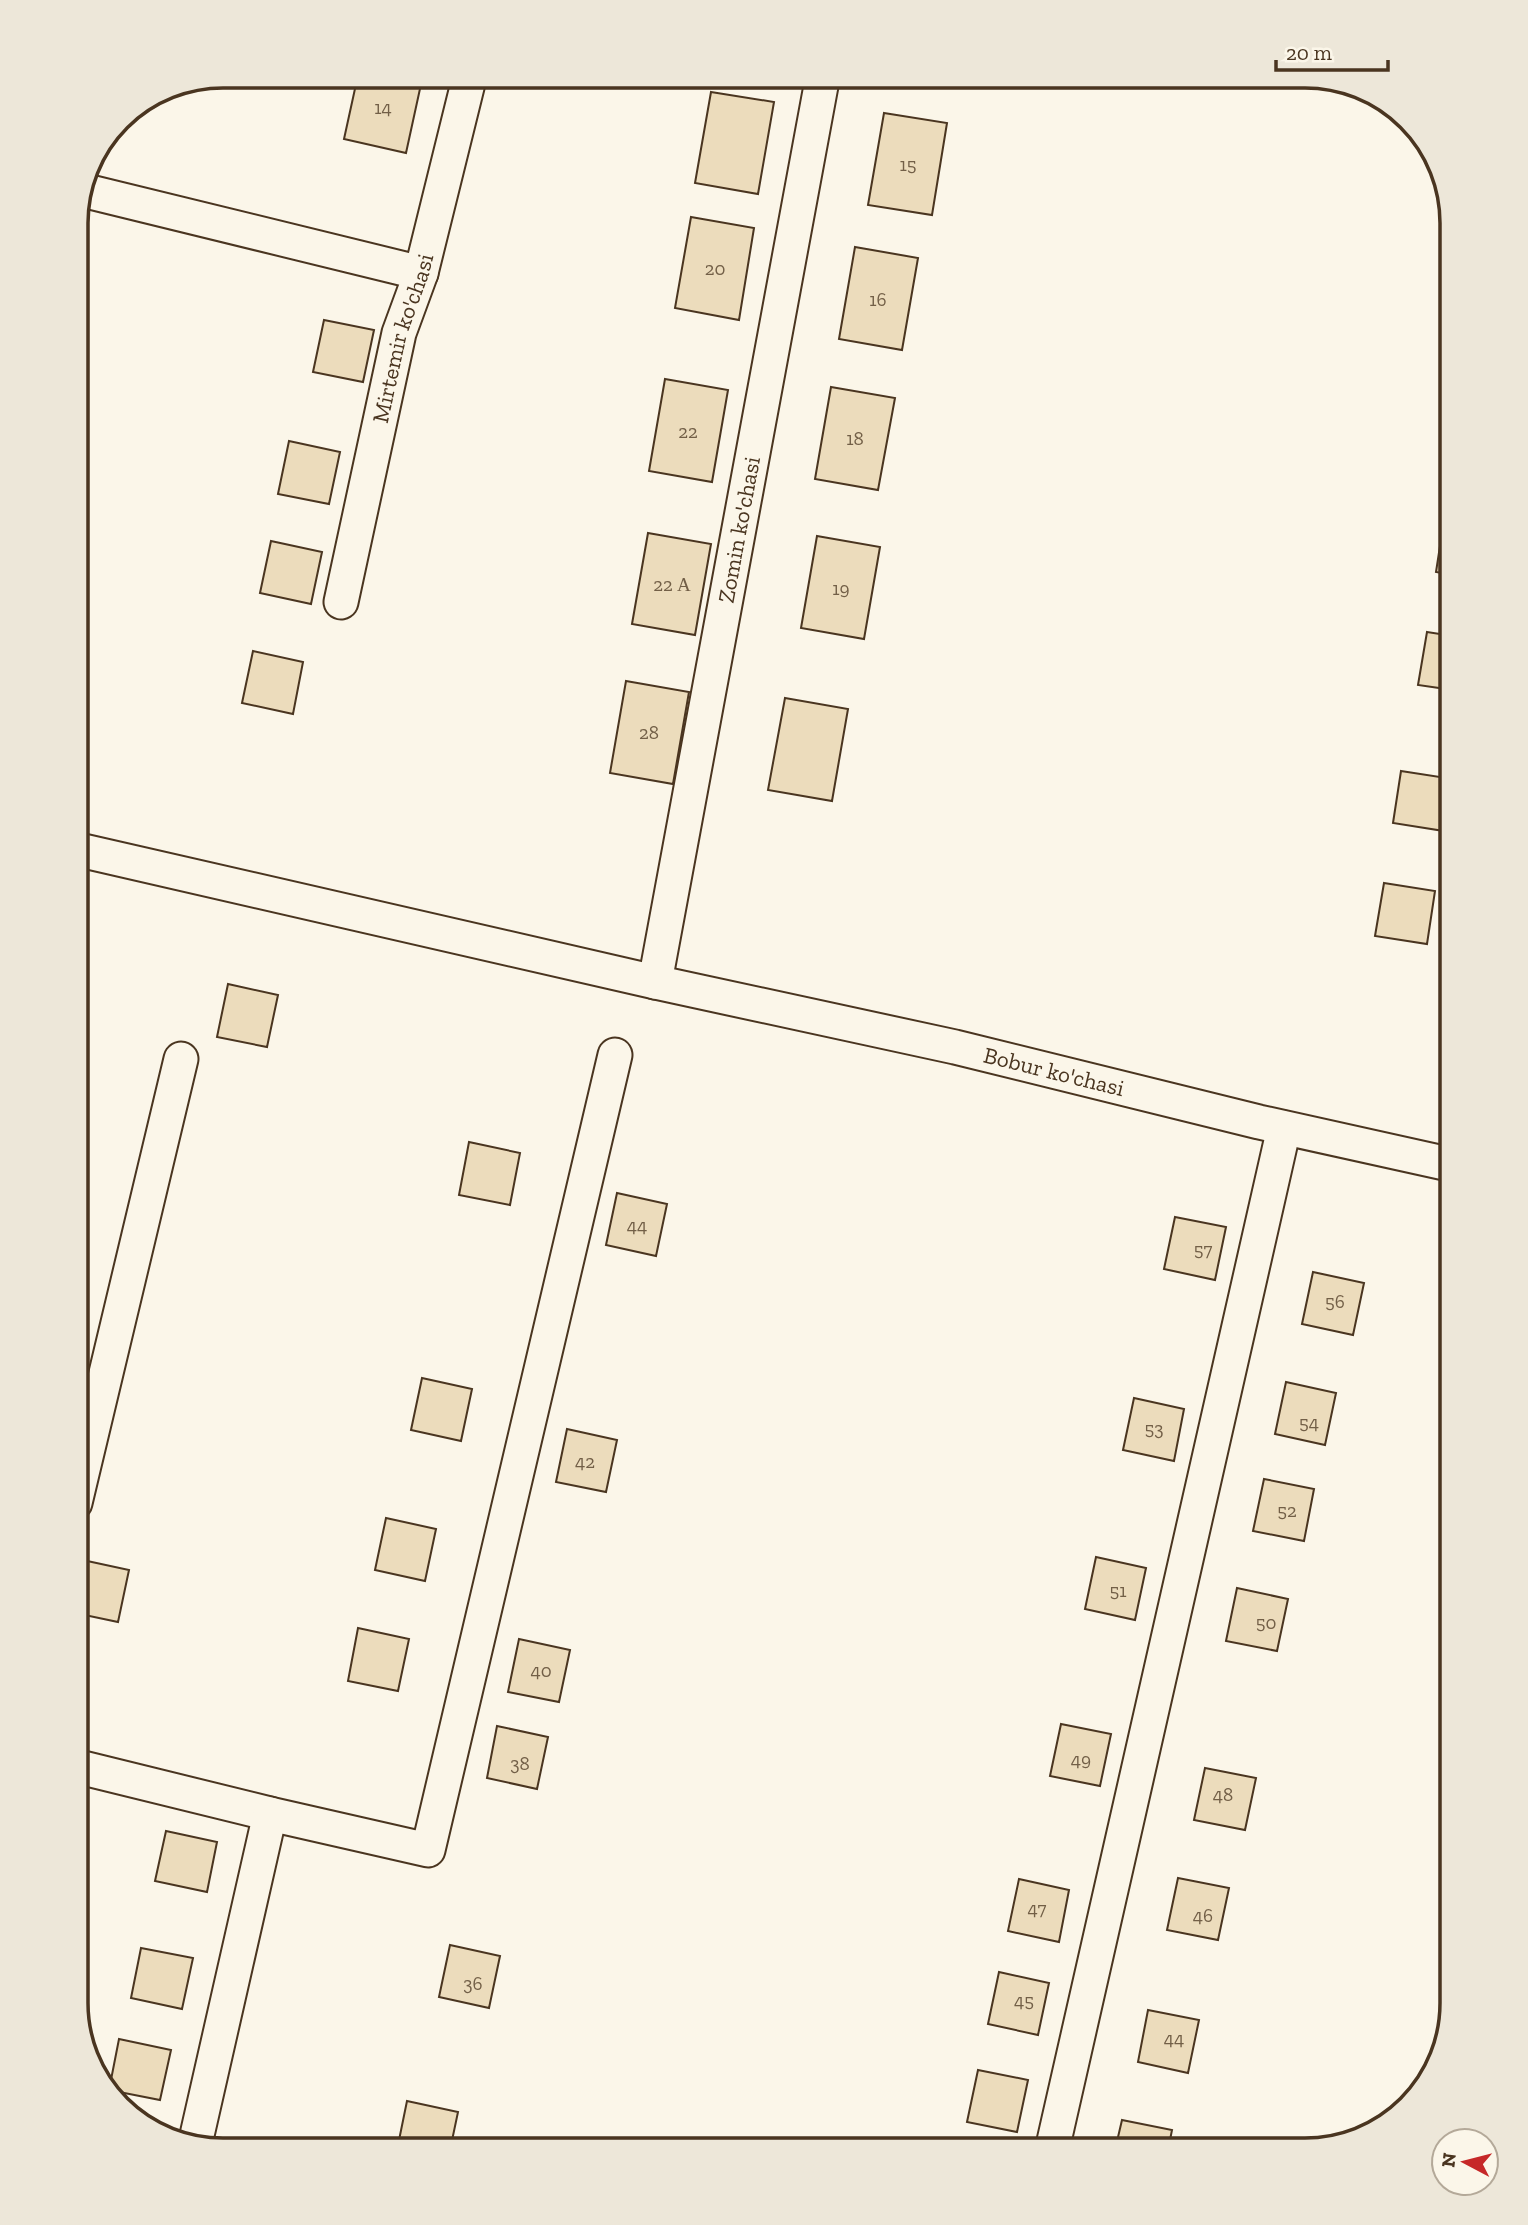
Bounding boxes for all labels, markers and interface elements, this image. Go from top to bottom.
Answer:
scale bar [1276,28,1388,72]
text: 20 m [1286,40,1332,65]
house number: 14 [374,96,392,119]
house number: 15 [899,153,917,176]
street label: Mirtemir ko'chasi [366,251,439,426]
house number: 20 [705,257,725,280]
house number: 16 [869,288,887,311]
house number: 22 [678,420,698,443]
house number: 18 [846,427,864,450]
street label: Zomin ko'chasi [712,454,766,605]
house number: 22 А [653,573,691,596]
house number: 19 [832,577,850,600]
house number: 28 [639,721,659,744]
street label: Bobur ko'chasi [981,1041,1127,1102]
house number: 44 [627,1214,647,1237]
house number: 57 [1194,1238,1212,1261]
house number: 56 [1325,1290,1345,1313]
house number: 54 [1299,1411,1319,1434]
house number: 53 [1144,1417,1164,1440]
house number: 42 [575,1450,595,1473]
house number: 52 [1277,1499,1297,1522]
house number: 51 [1109,1579,1127,1602]
house number: 50 [1256,1611,1276,1634]
house number: 40 [530,1659,552,1682]
house number: 49 [1071,1748,1091,1771]
house number: 38 [510,1752,530,1775]
house number: 48 [1213,1783,1233,1806]
house number: 47 [1028,1897,1046,1920]
house number: 46 [1193,1904,1213,1927]
house number: 36 [463,1972,483,1995]
house number: 45 [1014,1989,1034,2012]
house number: 44 [1164,2027,1184,2050]
north arrow [1430,2127,1500,2197]
text: N [1436,2151,1461,2169]

